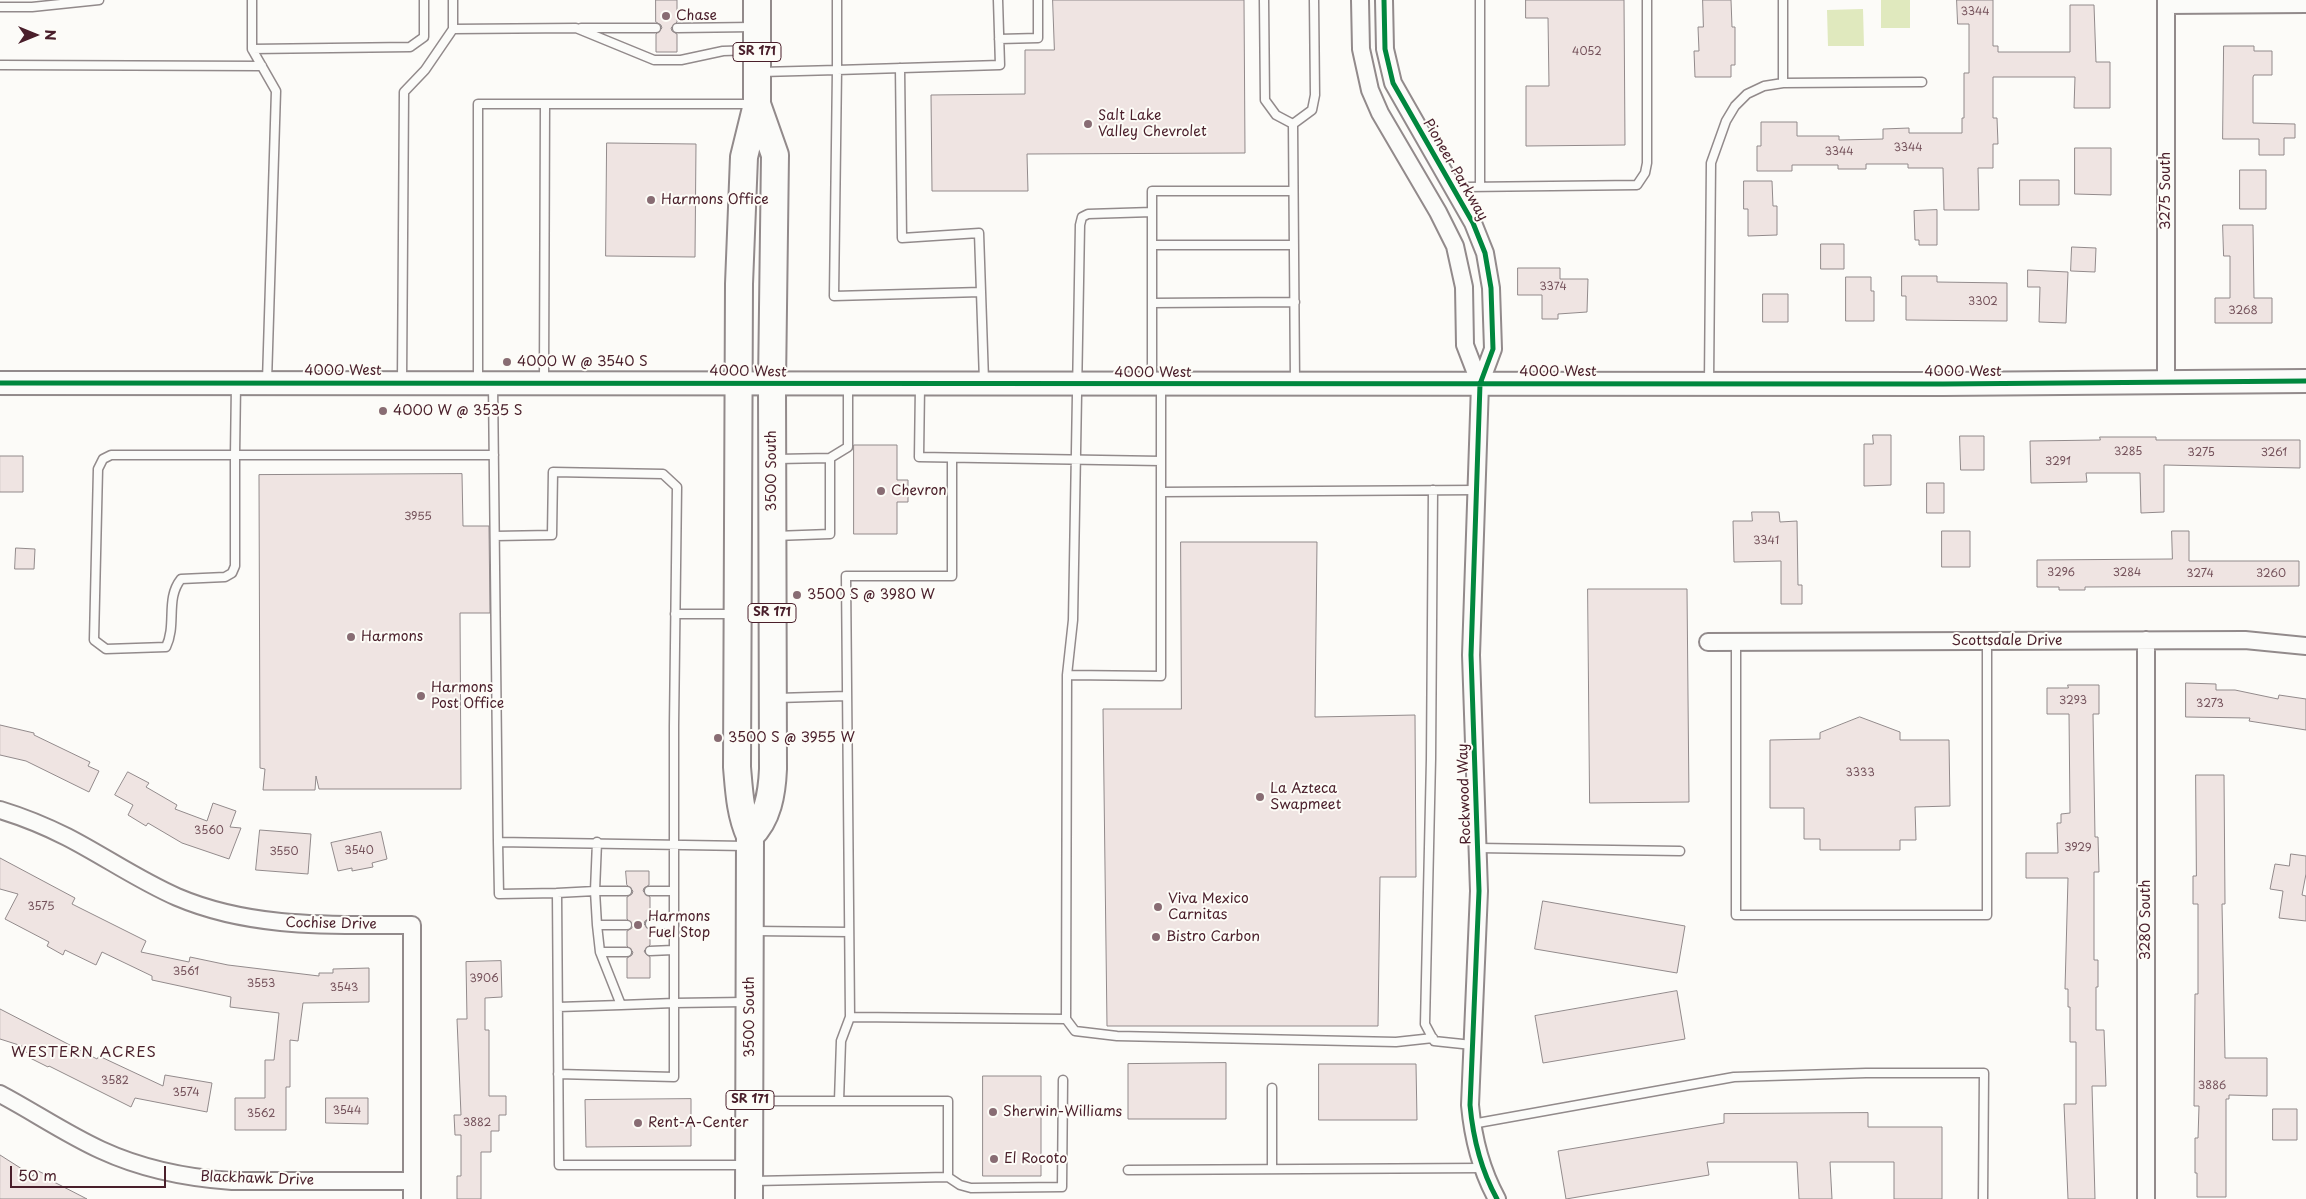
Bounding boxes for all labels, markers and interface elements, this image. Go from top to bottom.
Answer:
house number: 3344 [1960,5,1990,19]
place label: Chase [676,8,717,24]
north arrow [10,10,60,60]
marker: Chase [660,10,672,22]
text: N [40,29,61,41]
road number: SR 171 [733,42,781,62]
house number: 4052 [1572,45,1602,59]
place label: Salt Lake Valley Chevrolet [1098,108,1207,140]
street label: Pioneer Parkway [1419,116,1491,224]
marker: Salt Lake Valley Chevrolet [1082,118,1094,130]
house number: 3344 [1893,141,1923,155]
house number: 3344 [1824,145,1854,159]
street label: 3275 South [2158,152,2174,230]
place label: Harmons Office [661,192,769,208]
marker: Harmons Office [645,194,657,206]
house number: 3374 [1539,280,1567,294]
house number: 3302 [1968,295,1998,309]
house number: 3268 [2228,304,2258,318]
place label: 4000 W @ 3540 S [517,354,648,370]
marker: 4000 W @ 3540 S [501,356,513,368]
street label: 4000 West [304,363,382,379]
street label: 4000 West [709,363,787,381]
street label: 4000 West [1519,364,1597,380]
street label: 4000 West [1924,364,2002,380]
street label: 4000 West [1114,365,1192,381]
place label: 4000 W @ 3535 S [393,403,522,419]
marker: 4000 W @ 3535 S [377,405,389,417]
street label: 3500 South [764,430,780,512]
house number: 3285 [2114,445,2142,459]
house number: 3275 [2187,446,2215,460]
house number: 3261 [2261,446,2287,460]
house number: 3291 [2045,455,2071,469]
place label: Chevron [891,483,947,499]
marker: Chevron [875,485,887,497]
house number: 3955 [404,510,432,524]
house number: 3341 [1753,534,1779,548]
house number: 3296 [2047,566,2075,580]
house number: 3284 [2113,566,2141,580]
house number: 3274 [2186,567,2214,581]
house number: 3260 [2256,567,2286,581]
place label: 3500 S @ 3980 W [807,587,935,603]
marker: 3500 S @ 3980 W [791,589,803,601]
road number: SR 171 [748,604,796,622]
place label: Harmons [361,629,423,645]
marker: Harmons [345,631,357,643]
street label: Scottsdale Drive [1952,633,2062,649]
place label: Harmons Post Office [431,680,504,712]
marker: Harmons Post Office [415,690,427,702]
house number: 3293 [2059,694,2087,708]
house number: 3273 [2196,697,2224,711]
place label: 3500 S @ 3955 W [728,730,855,746]
marker: 3500 S @ 3955 W [712,732,724,744]
street label: Rockwood Way [1455,743,1475,845]
house number: 3333 [1845,766,1875,780]
place label: La Azteca Swapmeet [1270,781,1341,814]
marker: La Azteca Swapmeet [1254,791,1266,803]
house number: 3560 [194,824,224,838]
house number: 3929 [2064,841,2092,855]
house number: 3540 [344,844,374,858]
house number: 3550 [270,845,298,859]
street label: 3280 South [2138,880,2154,960]
place label: Viva Mexico Carnitas [1168,891,1249,924]
house number: 3575 [27,900,55,914]
marker: Viva Mexico Carnitas [1152,901,1164,913]
place label: Harmons Fuel Stop [648,909,710,942]
street label: Cochise Drive [285,915,377,933]
marker: Harmons Fuel Stop [632,919,644,931]
place label: Bistro Carbon [1166,929,1260,945]
marker: Bistro Carbon [1150,931,1162,943]
house number: 3561 [173,965,199,979]
house number: 3906 [469,972,499,986]
street label: 3500 South [742,976,758,1058]
house number: 3553 [247,977,275,991]
house number: 3543 [330,981,358,995]
district label: WESTERN ACRES [9,1044,159,1062]
house number: 3582 [101,1074,129,1088]
house number: 3886 [2198,1079,2226,1093]
house number: 3574 [173,1086,199,1100]
road number: SR 171 [726,1090,774,1110]
house number: 3544 [333,1104,361,1118]
place label: Sherwin-Williams [1003,1104,1122,1120]
marker: Sherwin-Williams [987,1106,999,1118]
house number: 3562 [247,1107,275,1121]
place label: Rent-A-Center [648,1115,748,1131]
house number: 3882 [463,1116,491,1130]
marker: Rent-A-Center [632,1117,644,1129]
place label: El Rocoto [1004,1151,1067,1167]
marker: El Rocoto [988,1153,1000,1165]
scale bar [12,1156,169,1188]
text: 50 m [18,1163,57,1186]
street label: Blackhawk Drive [200,1169,314,1189]

